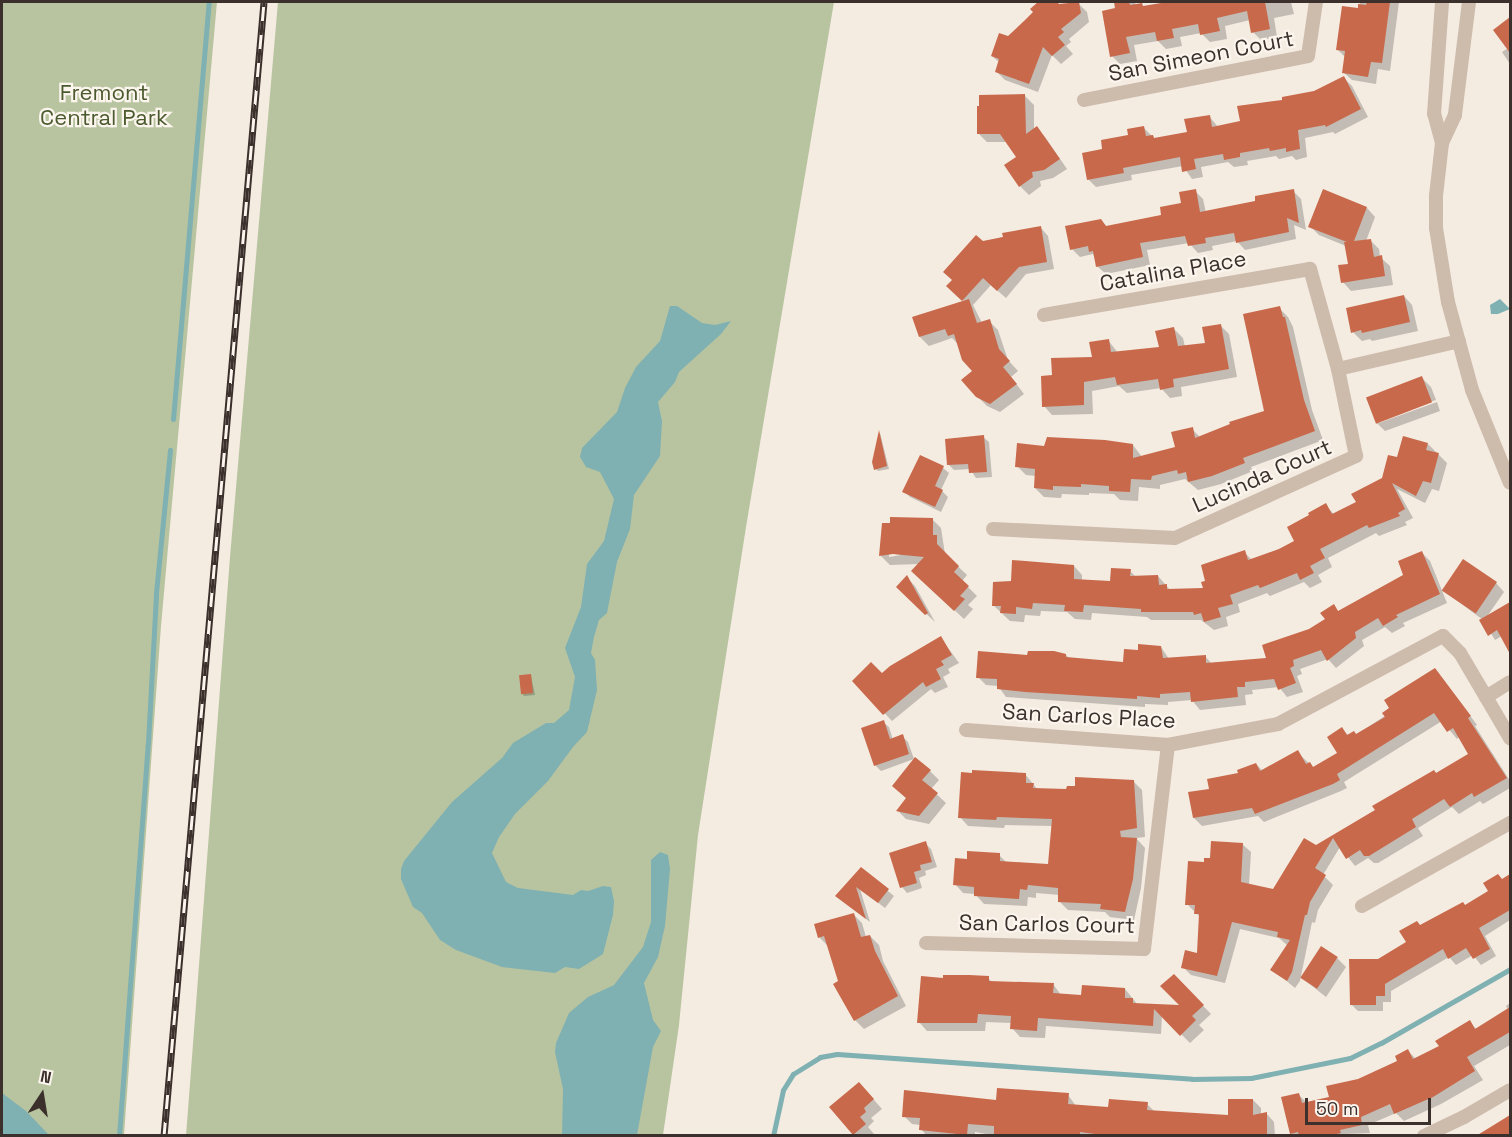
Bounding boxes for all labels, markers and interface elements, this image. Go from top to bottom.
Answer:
street label: San Simeon Court [1106,25,1296,87]
park label: Fremont Central Park [40,79,168,130]
street label: Catalina Place [1098,245,1248,297]
street label: Lucinda Court [1188,434,1336,518]
street label: San Carlos Place [1002,698,1176,734]
street label: San Carlos Court [959,909,1135,939]
north arrow [12,1065,72,1125]
text: N [38,1066,53,1088]
scale bar [1308,1086,1434,1124]
text: 50 m [1316,1097,1358,1120]

